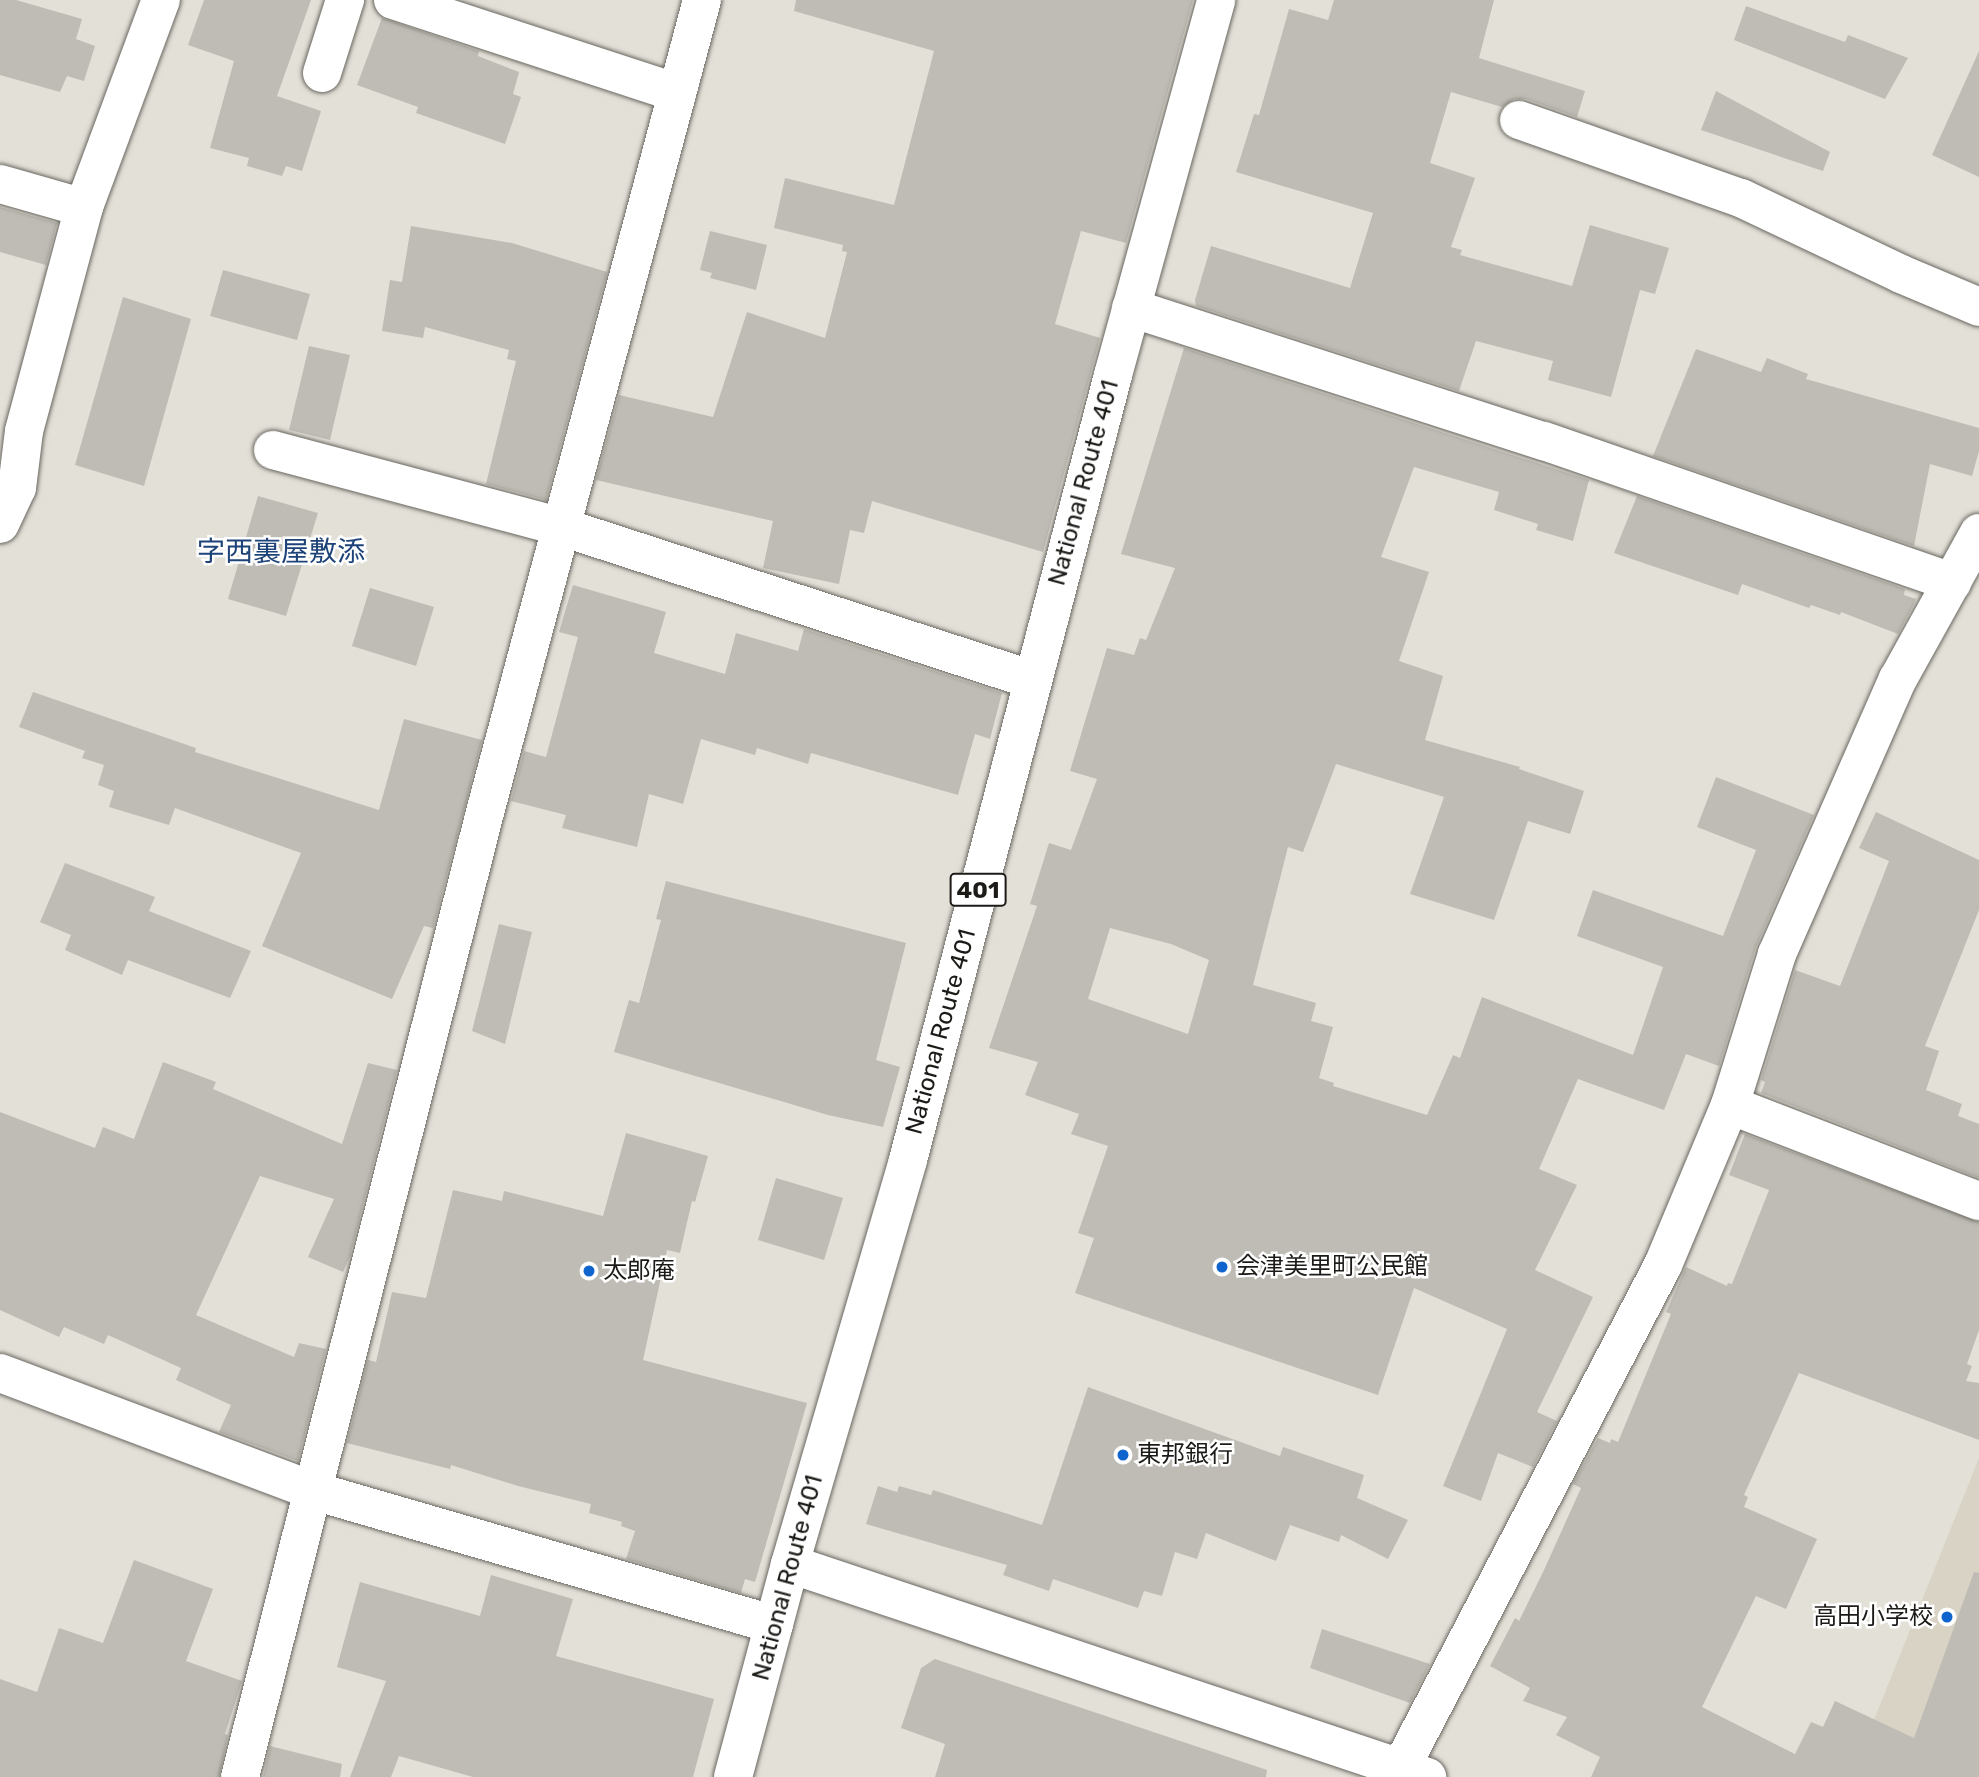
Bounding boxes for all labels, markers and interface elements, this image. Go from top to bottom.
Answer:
street label: National Route 401 [1043,377,1125,589]
district label: 字西裏屋敷添 [197,535,365,569]
road number: 401 [948,870,1008,909]
street label: National Route 401 [900,926,982,1138]
place label: 会津美里町公民館 [1236,1253,1428,1281]
place label: 太郎庵 [603,1257,675,1285]
marker: 会津美里町公民館 [1214,1259,1230,1275]
marker: 太郎庵 [581,1263,597,1279]
place label: 東邦銀行 [1137,1441,1233,1469]
marker: 東邦銀行 [1115,1447,1131,1463]
street label: National Route 401 [747,1472,829,1684]
place label: 高田小学校 [1813,1603,1933,1631]
marker: 高田小学校 [1939,1609,1955,1625]

